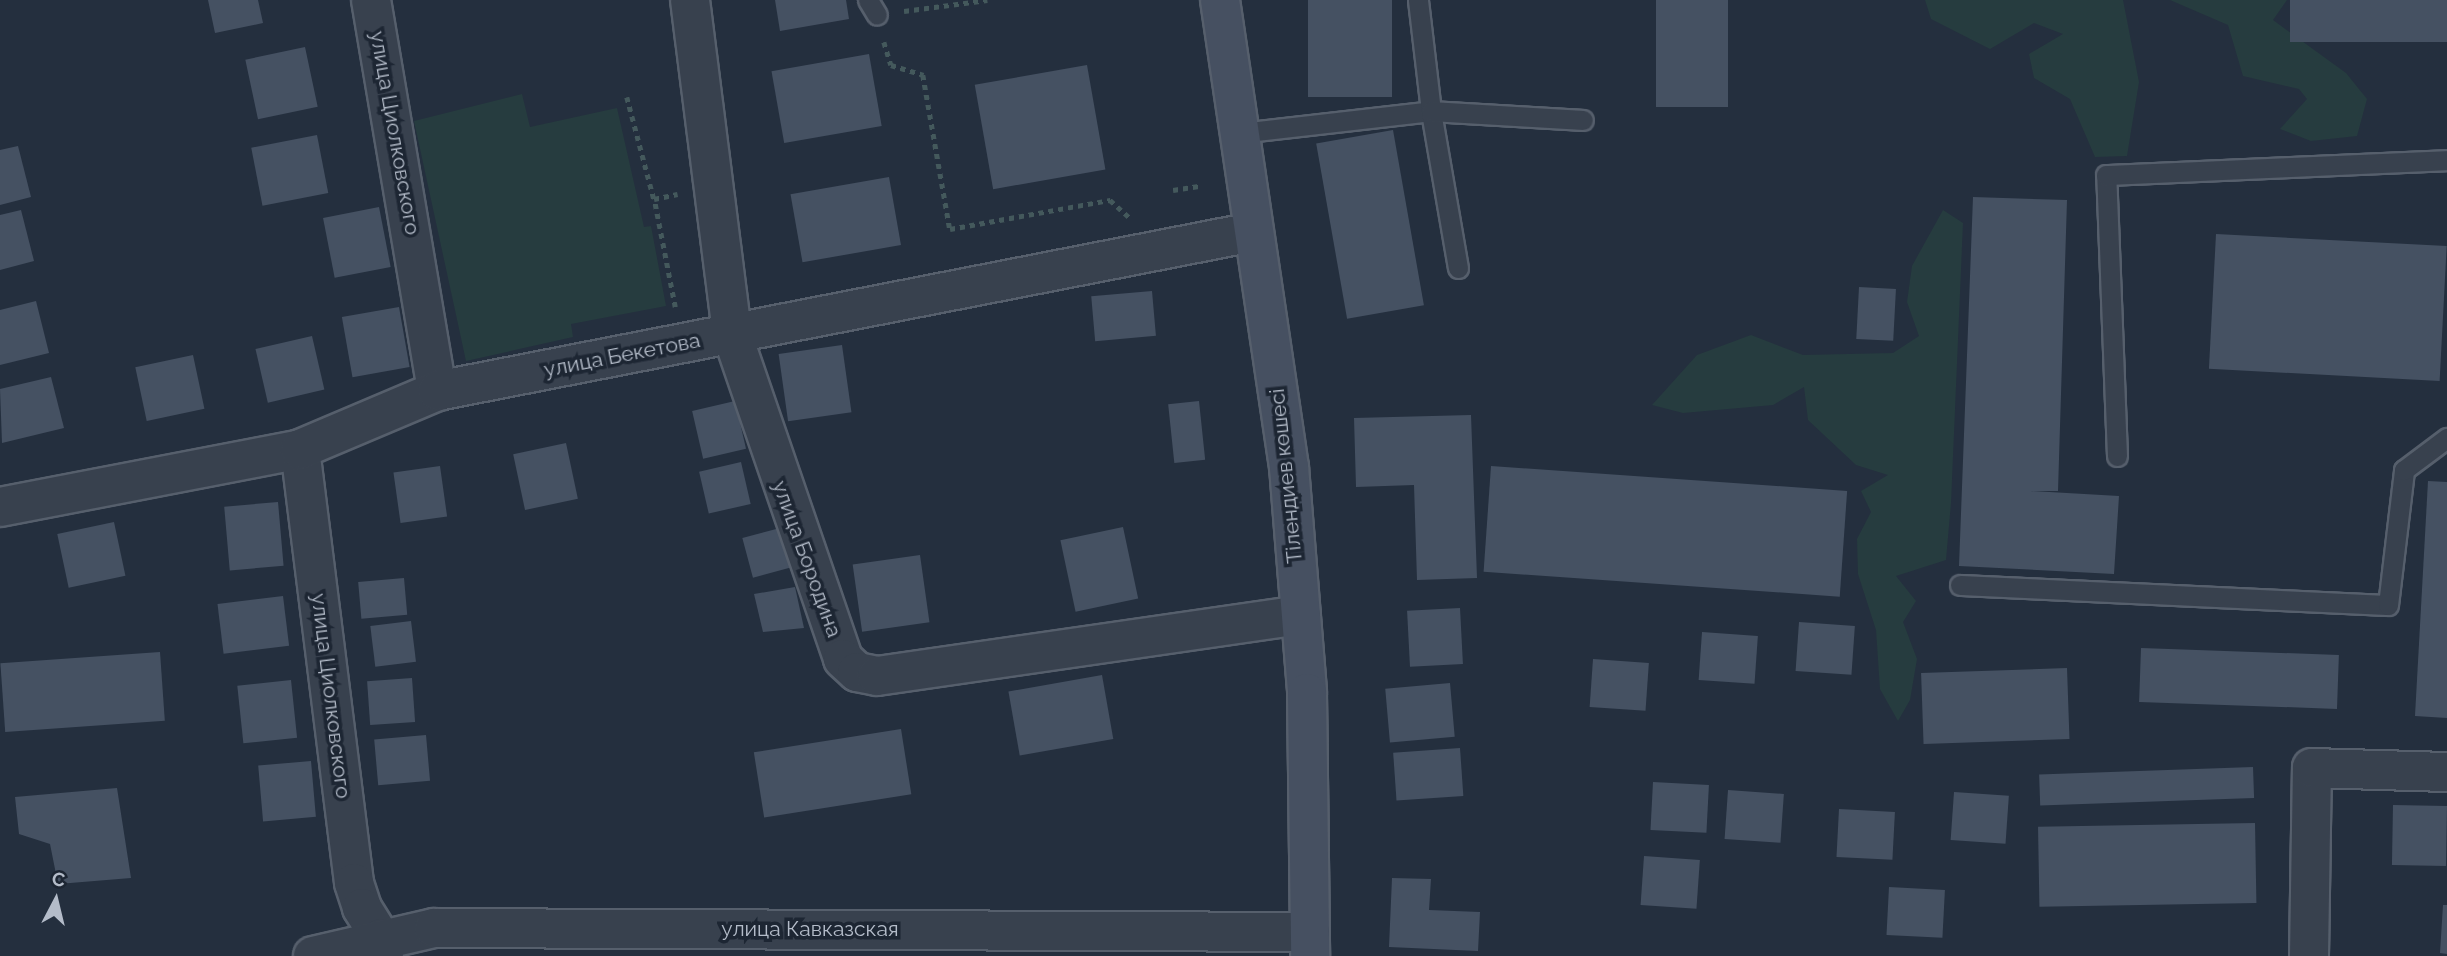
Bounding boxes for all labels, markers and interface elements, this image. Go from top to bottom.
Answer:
street label: улица Циолковского [365,29,425,237]
street label: улица Бекетова [542,327,702,383]
street label: Тілендиев көшесі [1264,387,1308,565]
street label: улица Бородина [767,477,847,641]
street label: улица Циолковского [306,592,356,800]
north arrow [21,865,91,935]
text: С [51,867,66,891]
street label: улица Кавказская [721,916,899,942]

